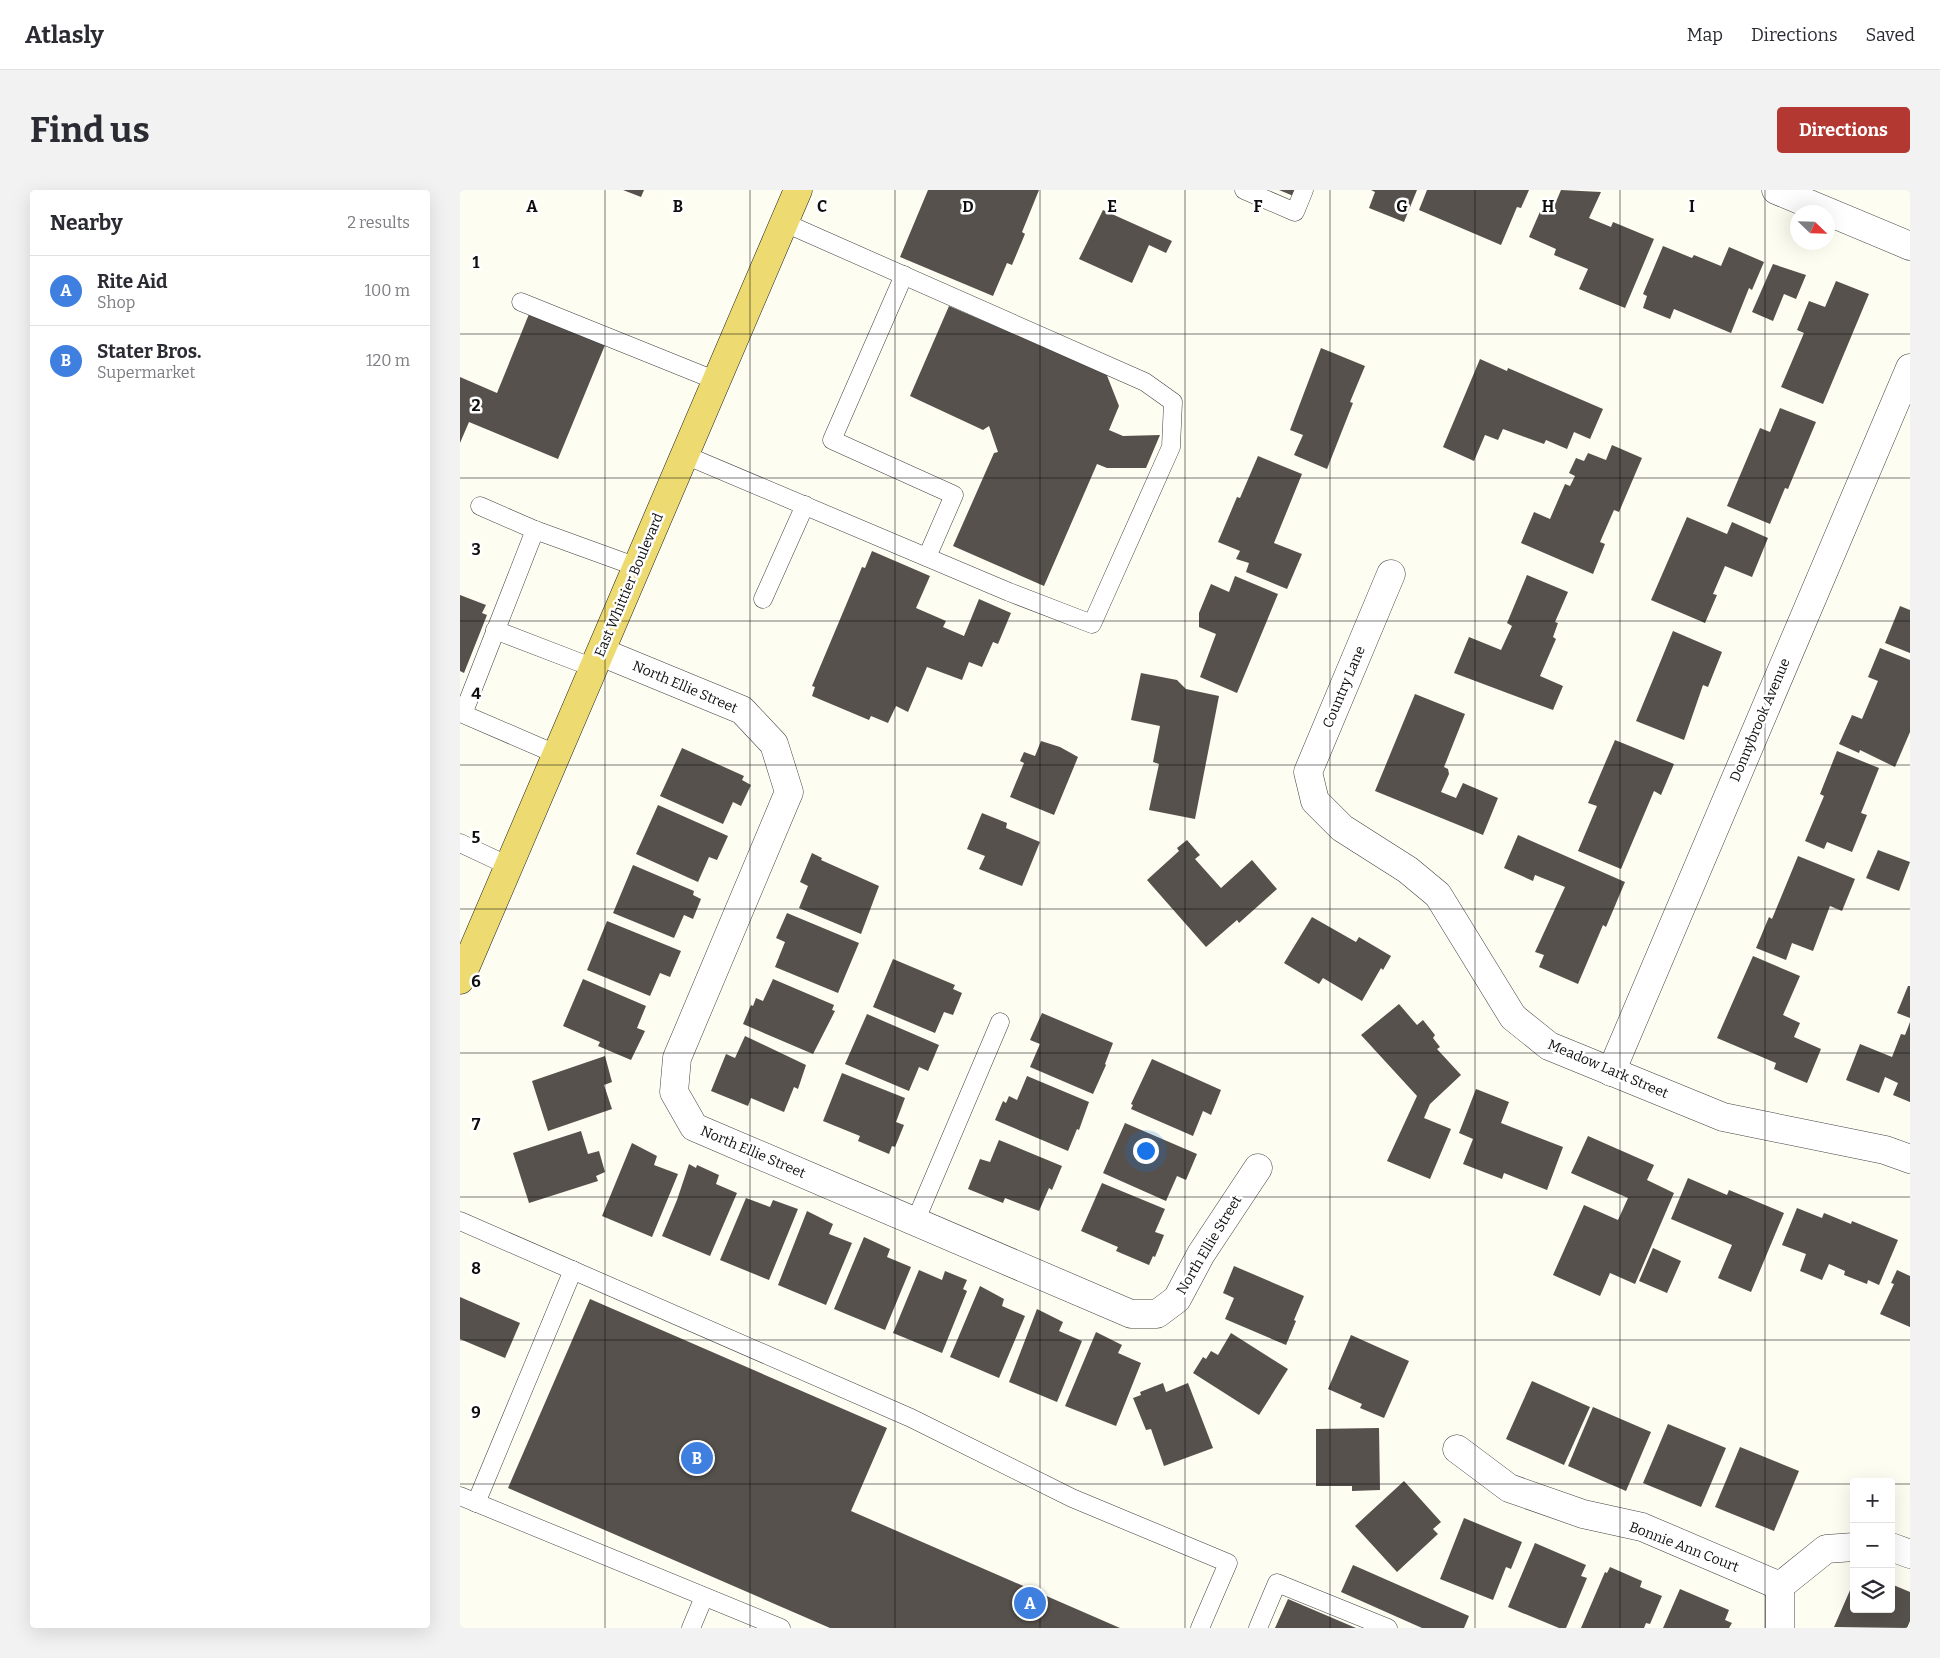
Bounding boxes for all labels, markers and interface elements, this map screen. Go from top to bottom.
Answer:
text: Atlasly [25,21,104,49]
text: Map [1687,24,1723,46]
text: Directions [1751,24,1838,46]
text: Saved [1866,24,1915,46]
button: Directions [1777,107,1910,153]
text: Find us [30,109,150,151]
text: A [526,197,538,216]
text: B [673,197,683,216]
text: C [817,197,827,216]
text: D [962,197,974,216]
text: E [1107,197,1117,216]
text: F [1254,197,1263,216]
text: G [1396,197,1408,216]
text: H [1542,197,1555,216]
text: I [1689,197,1695,216]
north arrow [1790,205,1835,250]
text: Nearby [50,210,123,236]
text: 2 results [347,213,410,232]
text: 1 [473,253,480,272]
text: Rite Aid [97,270,168,293]
text: A [60,281,72,300]
text: 100 m [365,281,410,300]
text: Shop [97,293,135,312]
text: Stater Bros. [97,340,201,363]
text: B [61,351,71,370]
text: 120 m [366,351,410,370]
text: Supermarket [97,363,195,382]
text: 2 [471,396,481,415]
street label: East Whittier Boulevard [591,511,667,659]
text: 3 [471,540,481,559]
street label: Country Lane [1319,643,1369,731]
street label: Donnybrook Avenue [1726,656,1794,784]
street label: North Ellie Street [630,657,740,717]
text: 4 [471,684,481,703]
text: 5 [472,828,481,847]
text: 6 [471,972,481,991]
street label: Meadow Lark Street [1545,1036,1671,1102]
text: 7 [472,1115,481,1134]
street label: North Ellie Street [698,1122,808,1182]
your location [1133,1138,1159,1164]
street label: North Ellie Street [1173,1192,1245,1298]
text: 8 [471,1259,481,1278]
text: 9 [471,1403,481,1422]
pin: B [681,1439,713,1477]
map controls [1850,1478,1895,1613]
button: + [1850,1478,1895,1523]
street label: Bonnie Ann Court [1627,1518,1741,1576]
button: − [1850,1523,1895,1568]
button: layers [1850,1568,1895,1613]
pin: A [1014,1584,1046,1622]

